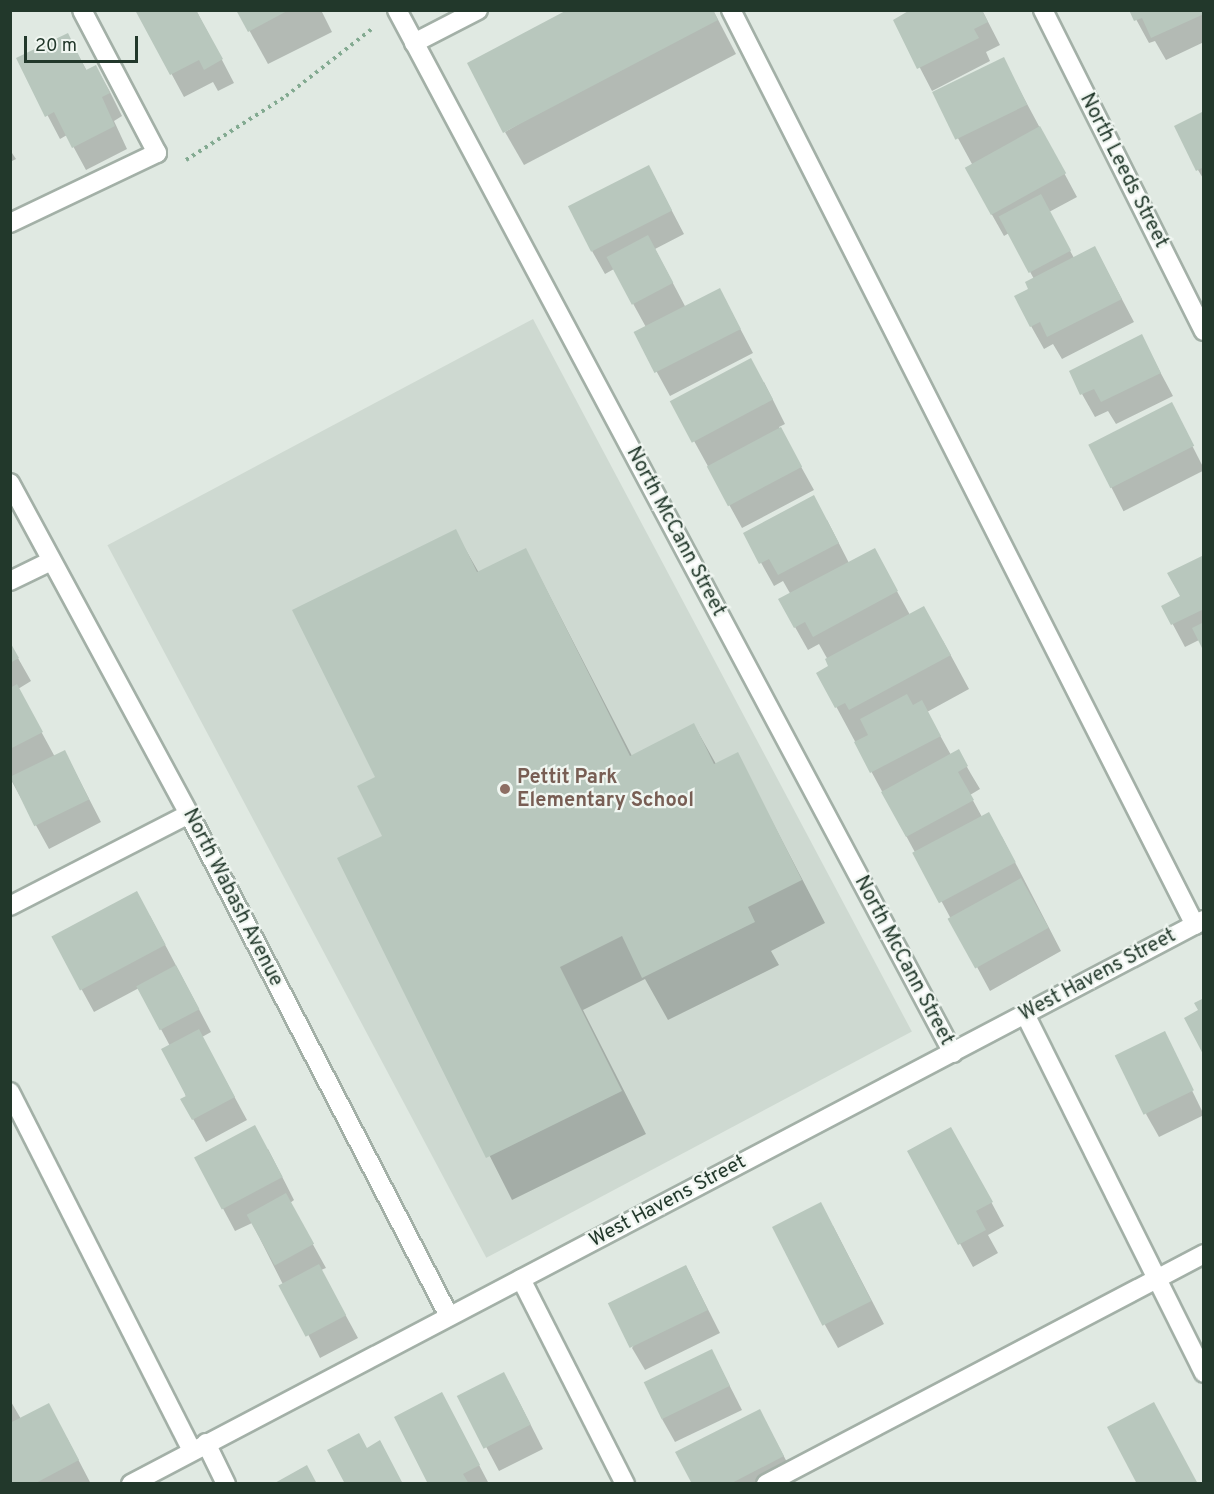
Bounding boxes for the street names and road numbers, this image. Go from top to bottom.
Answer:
street label: North Leeds Street [1074,90,1172,252]
street label: North McCann Street [620,443,730,621]
street label: North Wabash Avenue [176,805,288,991]
street label: North McCann Street [848,872,958,1050]
street label: West Havens Street [1016,925,1180,1027]
street label: West Havens Street [586,1151,750,1253]

